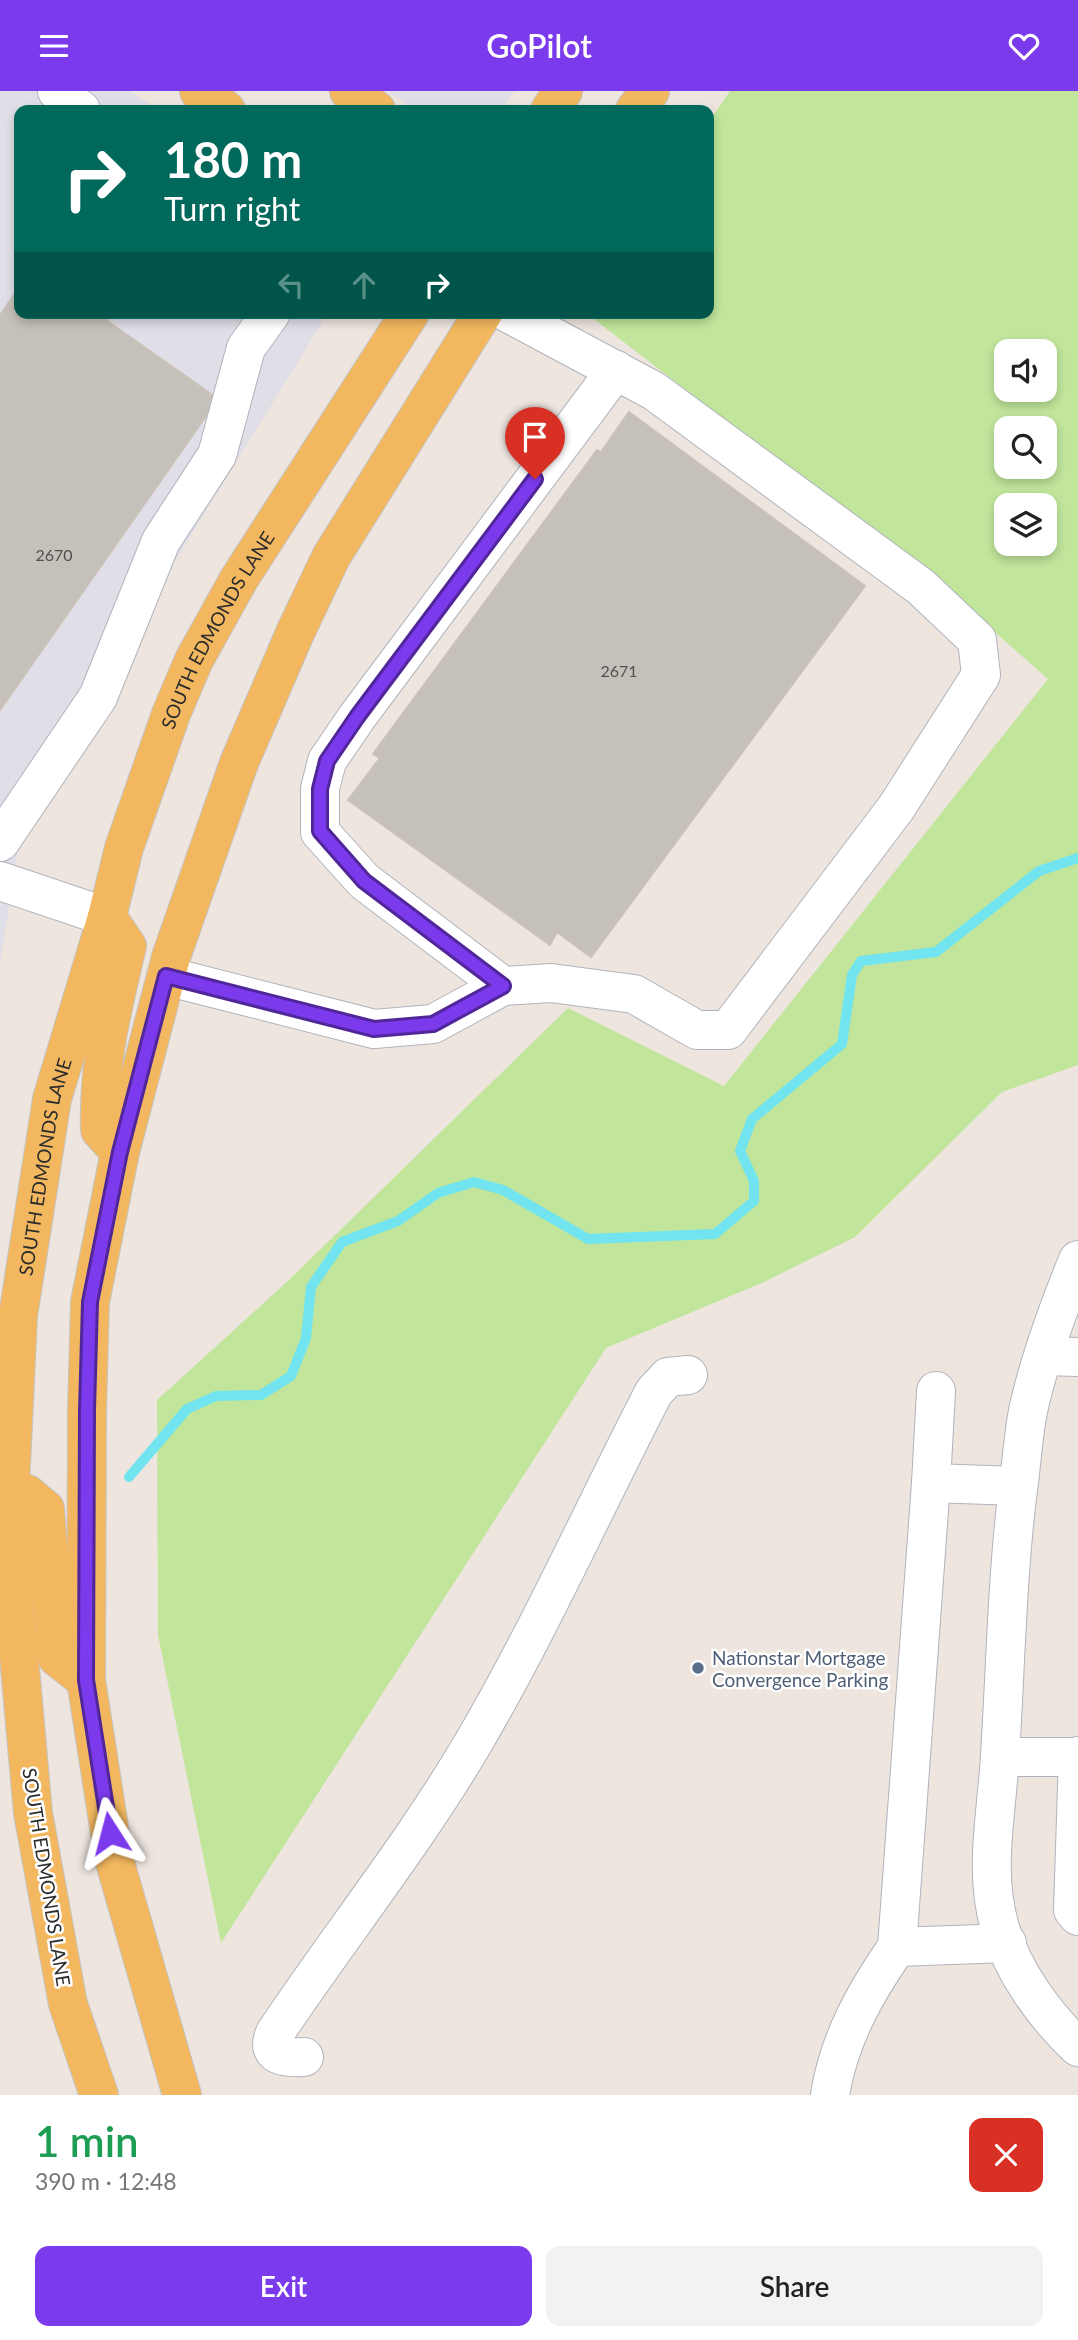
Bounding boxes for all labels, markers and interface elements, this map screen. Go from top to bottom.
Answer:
text: GoPilot [486,26,592,65]
icon: menu [35,27,73,65]
icon: heart [1005,27,1043,65]
text: 180 m [164,130,302,188]
icon: right [49,133,140,224]
text: Turn right [164,189,300,228]
icon: left [272,266,310,304]
icon: ahead [345,266,383,304]
icon: right [418,266,456,304]
map controls [994,339,1057,556]
button: sound [994,339,1057,402]
pin [505,407,565,479]
button: search [994,416,1057,479]
icon: arrive [516,418,554,456]
button: layers [994,493,1057,556]
street label: SOUTH EDMONDS LANE [155,527,278,732]
house number: 2670 [35,545,73,564]
house number: 2671 [600,661,638,680]
street label: SOUTH EDMONDS LANE [13,1055,75,1277]
place label: Nationstar Mortgage Convergence Parking [712,1646,888,1691]
marker: Nationstar Mortgage Convergence Parking [690,1660,706,1676]
street label: SOUTH EDMONDS LANE [18,1766,76,1988]
position arrow [73,1796,147,1870]
text: 1 min [35,2116,139,2166]
button: close [969,2118,1043,2192]
text: 390 m · 12:48 [35,2167,177,2195]
button: Exit [35,2246,532,2326]
button: Share [546,2246,1043,2326]

